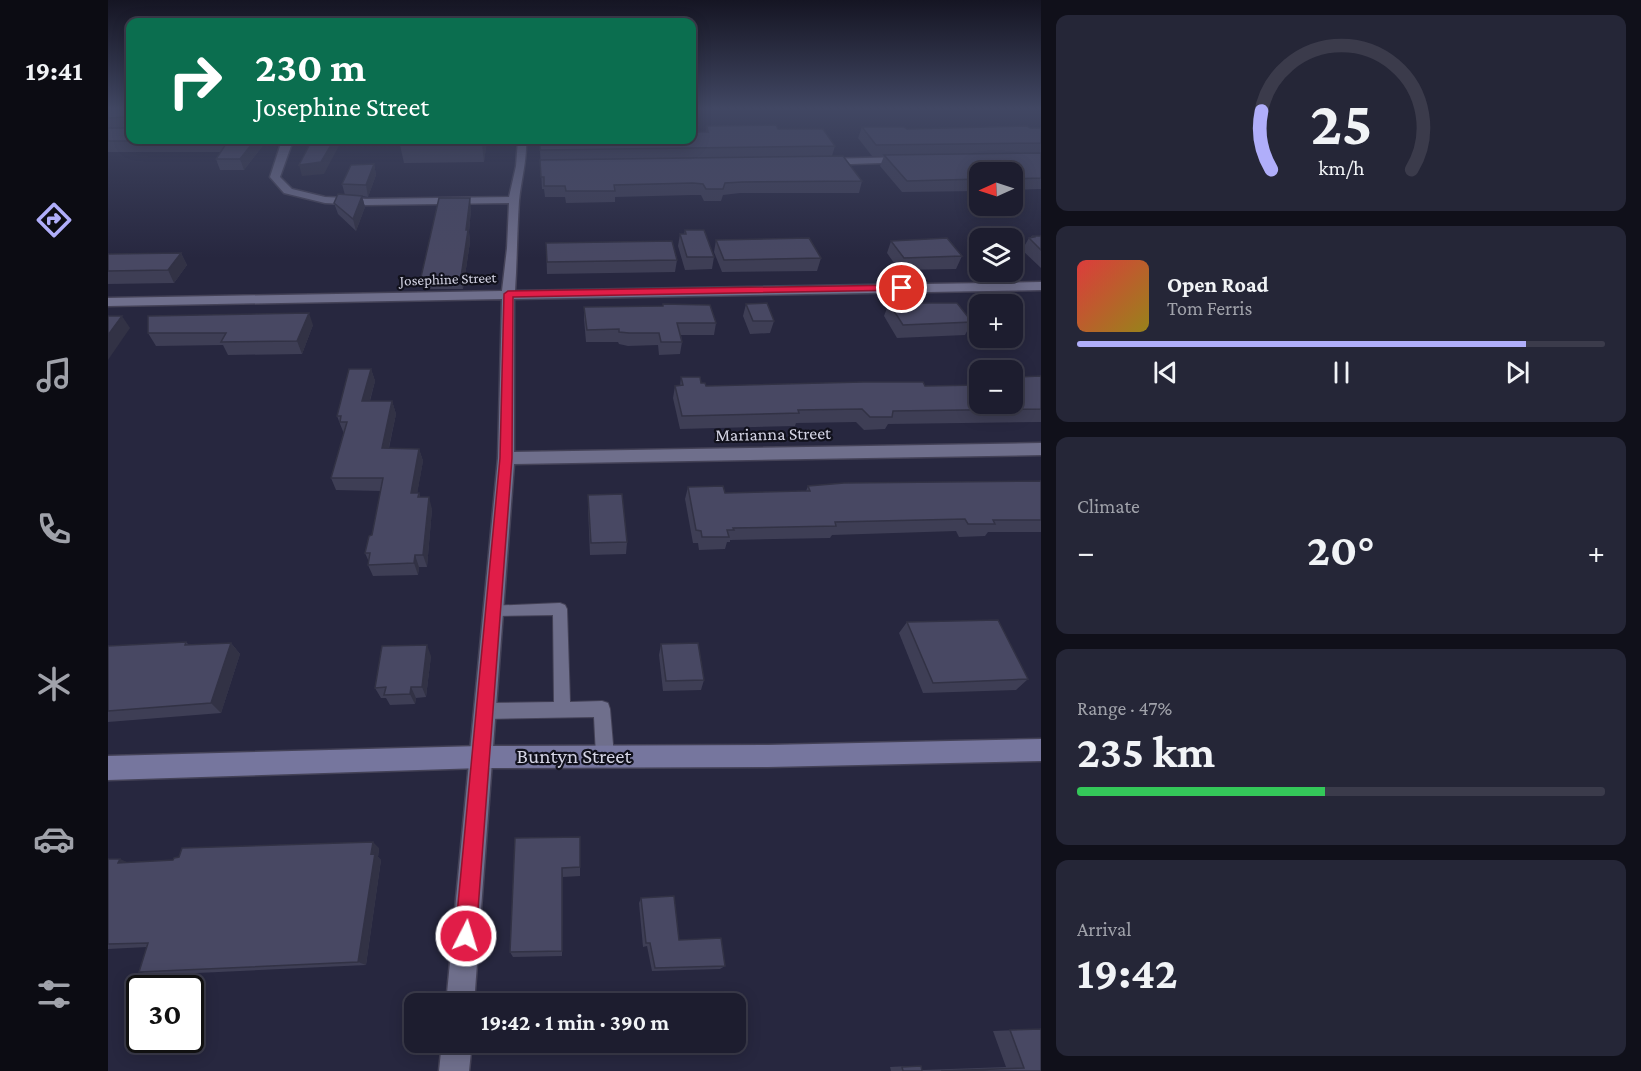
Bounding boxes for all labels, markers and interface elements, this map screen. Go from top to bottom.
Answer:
icon: right [156,42,234,120]
text: 230 m [255,43,366,90]
text: 19:41 [25,56,83,86]
text: 25 [1310,88,1372,157]
text: Josephine Street [255,92,429,122]
text: km/h [1318,156,1365,180]
north arrow [969,162,1023,216]
map controls [969,162,1023,414]
icon: directions [33,199,75,241]
button: layers [969,228,1023,282]
pin [876,262,927,313]
street label: Josephine Street [397,269,498,290]
icon: arrive [885,271,918,304]
text: Open Road [1167,272,1269,297]
button: + [969,294,1023,348]
text: Tom Ferris [1167,297,1252,319]
icon: music [33,354,75,396]
icon: previous [1149,356,1182,389]
icon: pause [1325,356,1358,389]
icon: next [1501,356,1534,389]
button: − [969,360,1023,414]
street label: Marianna Street [715,423,832,445]
text: Climate [1077,495,1140,517]
icon: phone [33,508,75,550]
text: 20° [1307,525,1375,575]
text: − [1077,533,1094,570]
text: + [1588,533,1605,570]
icon: climate [33,663,75,705]
text: Range · 47% [1077,697,1172,719]
text: 235 km [1077,727,1215,777]
street label: Buntyn Street [517,744,632,768]
icon: car [33,818,75,860]
position arrow [434,904,498,968]
text: Arrival [1077,918,1131,940]
text: 19:42 [1077,948,1178,998]
icon: filters [33,973,75,1015]
speed limit sign: 30 [126,975,204,1053]
text: 19:42 · 1 min · 390 m [481,1010,669,1035]

